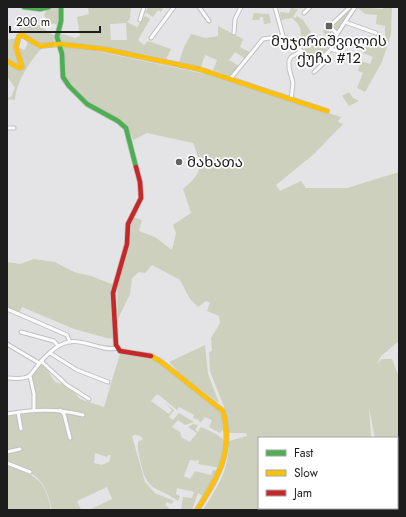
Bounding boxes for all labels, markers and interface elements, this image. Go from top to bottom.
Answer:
scale bar [10,8,100,34]
text: 200 m [16,13,50,31]
marker: მუჯირიშვილის ქუჩა #12 [324,21,334,31]
place label: მუჯირიშვილის ქუჩა #12 [271,30,387,69]
place label: მახათა [187,151,243,173]
marker: მახათა [174,157,184,167]
legend [258,437,398,509]
text: Fast [294,444,313,462]
text: Slow [294,464,319,482]
text: Jam [292,484,312,502]

